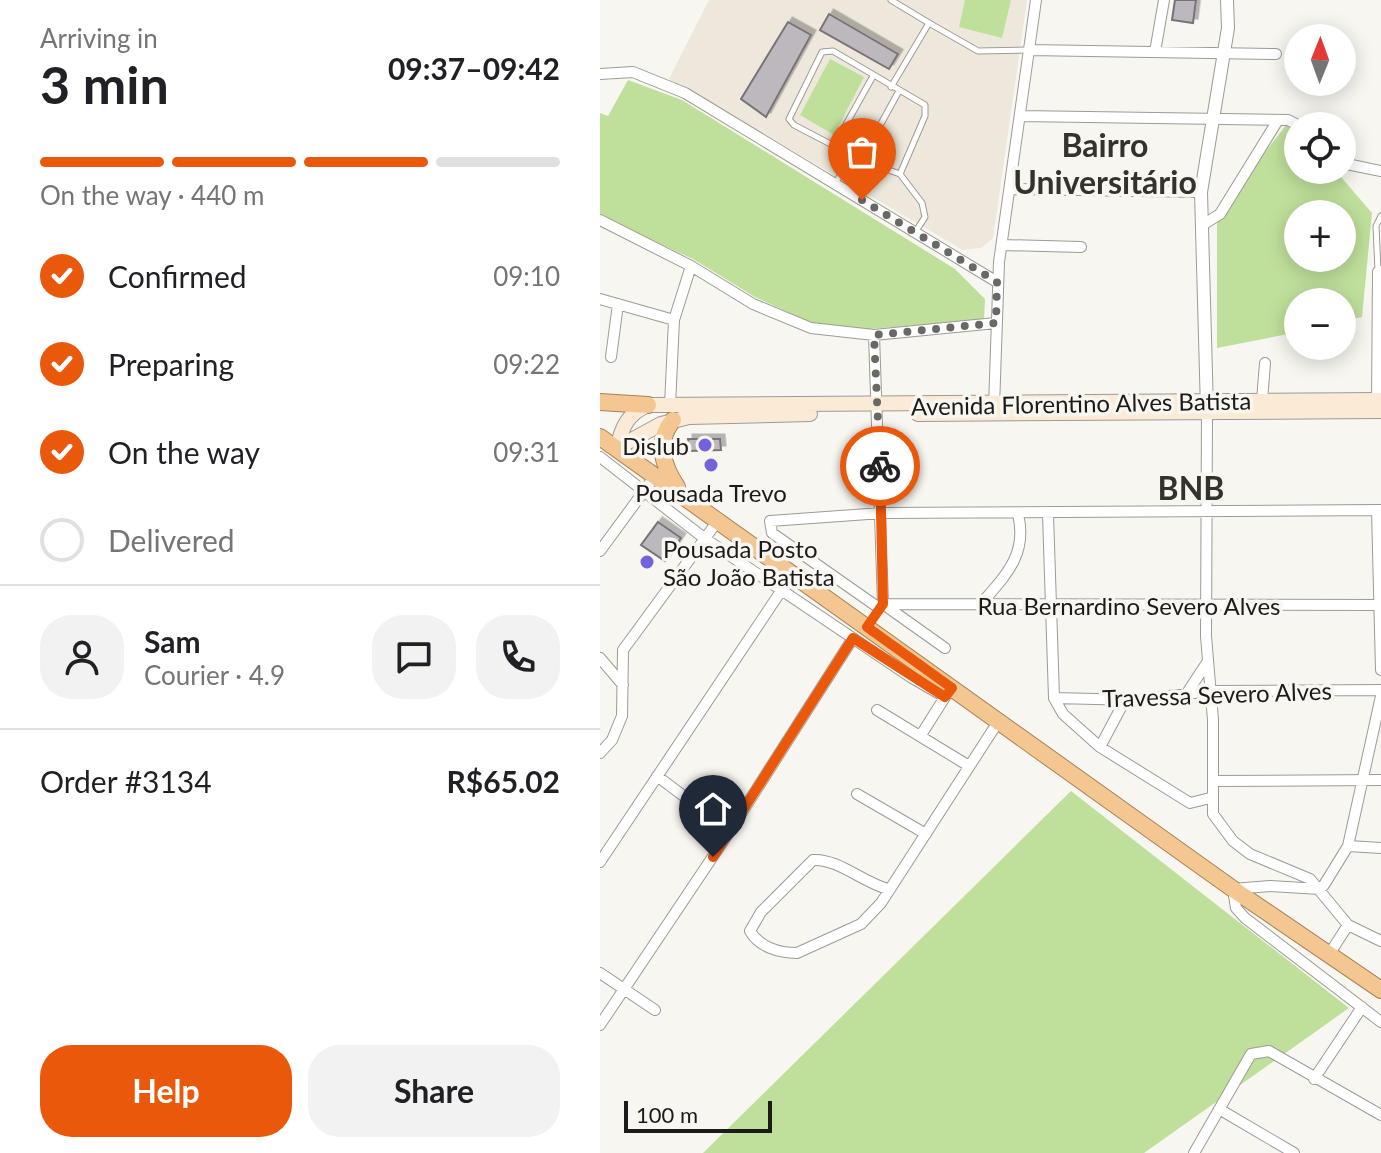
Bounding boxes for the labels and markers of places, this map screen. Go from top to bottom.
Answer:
pin [828,118,896,200]
place label: Dislub [622,431,689,460]
marker: Dislub [696,436,714,454]
marker: Pousada Trevo [702,456,720,474]
place label: Pousada Trevo [635,478,787,507]
place label: Pousada Posto São João Batista [663,534,835,591]
marker: Pousada Posto São João Batista [638,553,656,571]
pin [679,775,747,857]

